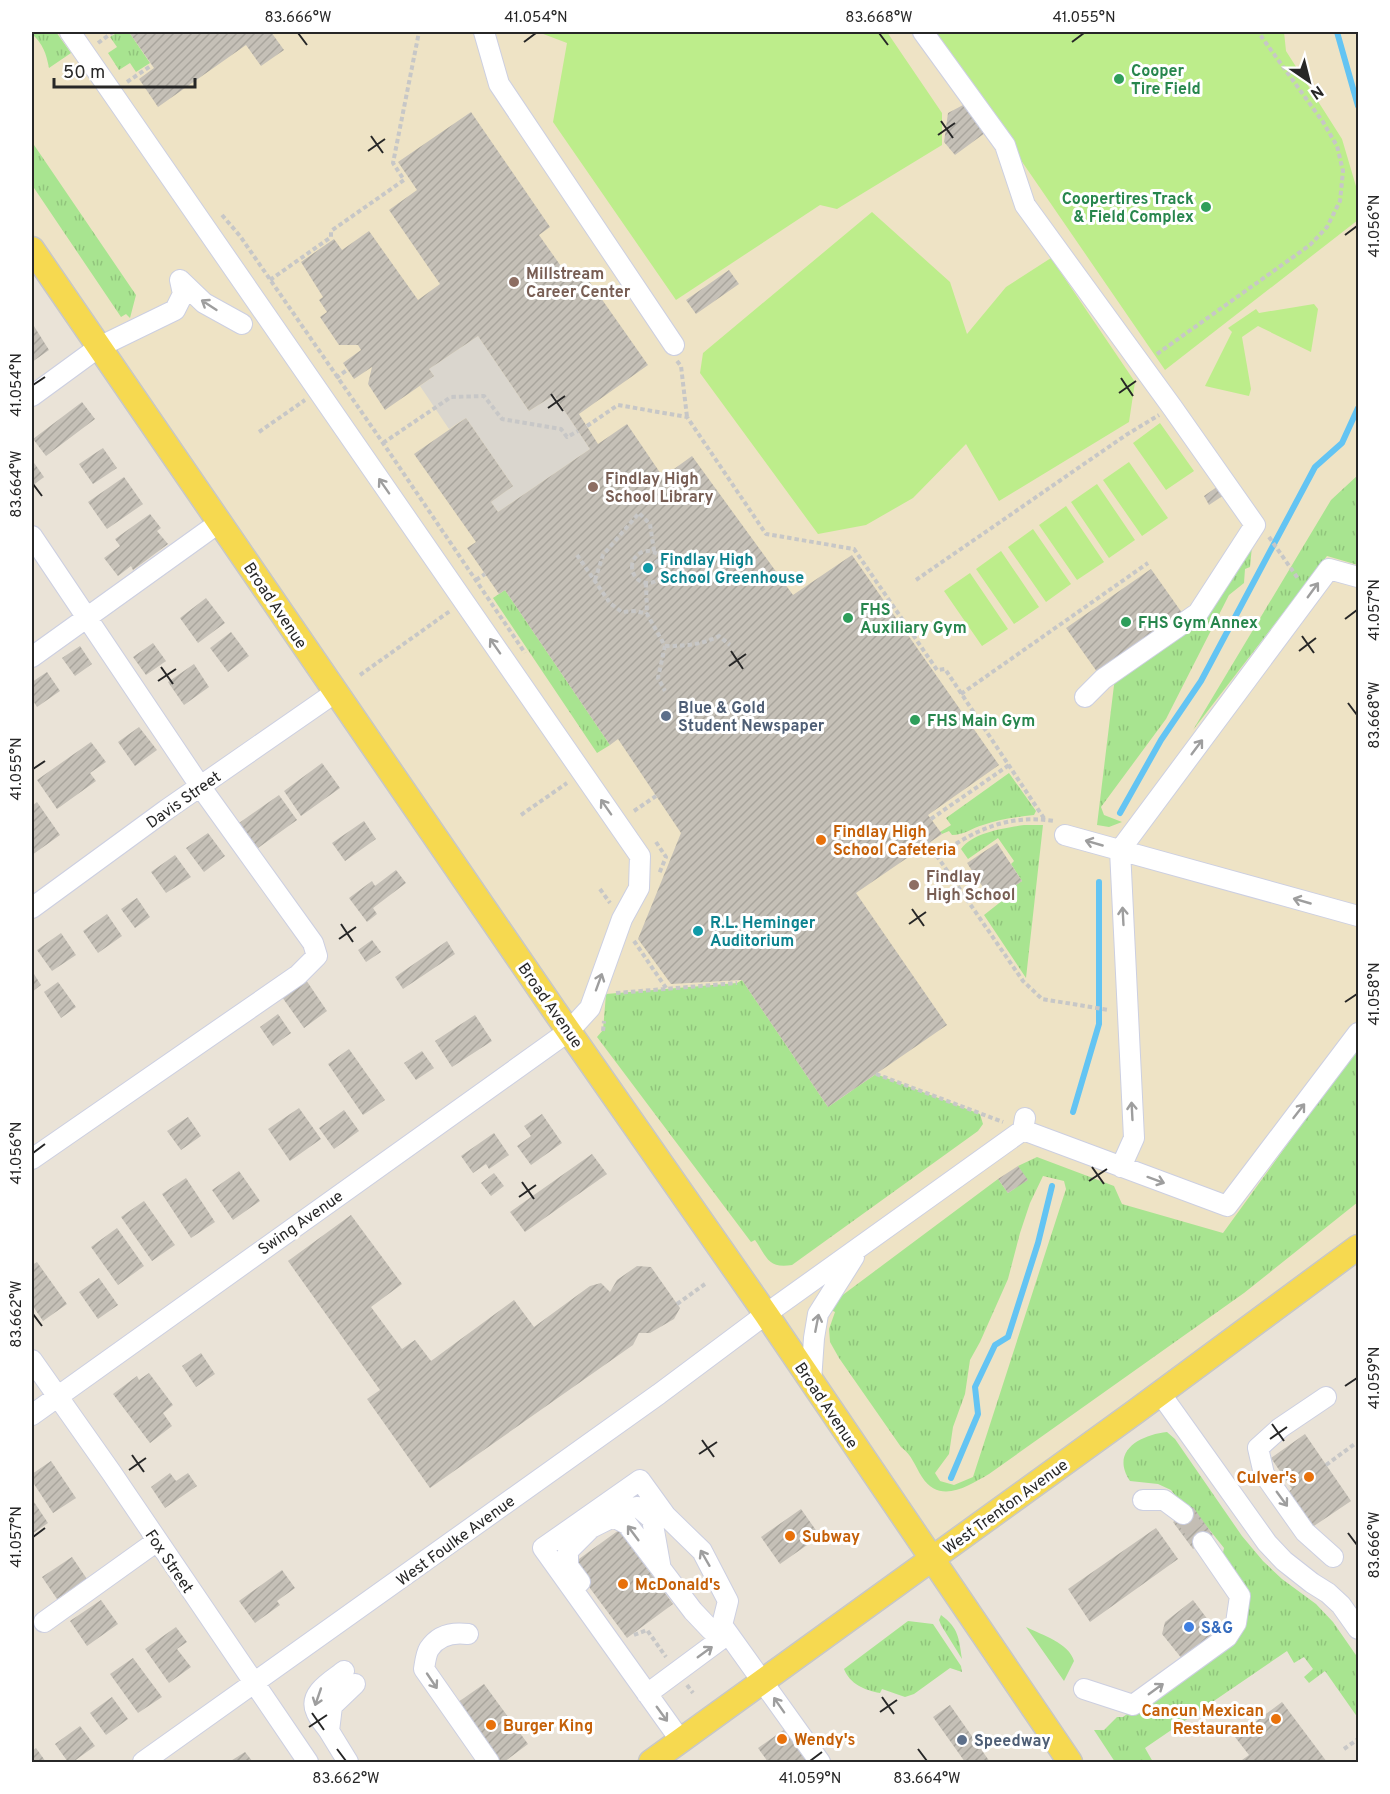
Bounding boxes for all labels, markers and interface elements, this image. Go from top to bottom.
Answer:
text: 83.666°W [264,9,332,28]
text: 41.054°N [504,9,568,28]
text: 83.668°W [845,9,913,28]
text: 41.055°N [1052,9,1116,28]
scale bar [54,51,195,89]
north arrow [1279,51,1339,111]
text: 50 m [63,62,105,85]
place label: Cooper Tire Field [1131,62,1201,100]
marker: Cooper Tire Field [1112,72,1126,86]
text: N [1306,80,1327,103]
place label: Coopertires Track & Field Complex [1062,190,1194,228]
text: 41.056°N [1366,195,1385,257]
marker: Coopertires Track & Field Complex [1199,200,1213,214]
place label: Millstream Career Center [526,265,631,303]
marker: Millstream Career Center [507,275,521,289]
one-way arrow [201,298,218,310]
text: 41.054°N [8,353,27,417]
text: 83.664°W [8,450,27,518]
place label: Findlay High School Library [605,470,714,508]
one-way arrow [378,478,390,494]
marker: Findlay High School Library [586,480,600,494]
place label: Findlay High School Greenhouse [660,551,804,589]
street label: Broad Avenue [238,559,311,653]
marker: Findlay High School Greenhouse [641,561,655,575]
text: 41.057°N [1366,579,1385,641]
one-way arrow [1307,583,1319,599]
place label: FHS Auxiliary Gym [860,601,967,639]
marker: FHS Auxiliary Gym [841,611,855,625]
place label: FHS Gym Annex [1138,614,1258,634]
marker: FHS Gym Annex [1119,615,1133,629]
one-way arrow [489,638,501,655]
text: 83.668°W [1366,681,1385,749]
place label: Blue & Gold Student Newspaper [678,699,825,737]
marker: Blue & Gold Student Newspaper [659,709,673,723]
place label: FHS Main Gym [927,712,1035,732]
marker: FHS Main Gym [908,713,922,727]
text: 41.055°N [8,737,27,801]
one-way arrow [1190,739,1203,755]
street label: Davis Street [143,768,225,834]
one-way arrow [600,799,612,815]
place label: Findlay High School Cafeteria [833,823,956,861]
marker: Findlay High School Cafeteria [814,833,828,847]
one-way arrow [1085,836,1104,848]
place label: Findlay High School [926,868,1015,906]
marker: Findlay High School [907,878,921,892]
one-way arrow [1293,894,1312,906]
one-way arrow [1117,907,1128,927]
place label: R.L. Heminger Auditorium [710,914,816,952]
marker: R.L. Heminger Auditorium [691,924,705,938]
street label: Broad Avenue [513,960,586,1053]
text: 41.058°N [1366,962,1385,1026]
one-way arrow [595,974,606,992]
one-way arrow [1127,1101,1138,1121]
one-way arrow [1293,1103,1306,1119]
text: 41.056°N [8,1122,27,1184]
one-way arrow [1147,1175,1165,1186]
street label: Swing Avenue [255,1187,348,1260]
text: 83.662°W [8,1280,27,1348]
one-way arrow [812,1314,823,1333]
text: 41.059°N [1366,1347,1385,1409]
street label: Broad Avenue [789,1359,862,1453]
street label: West Trenton Avenue [940,1456,1073,1560]
place label: Culver's [1237,1469,1297,1489]
marker: Culver's [1302,1470,1316,1484]
one-way arrow [1276,1491,1288,1507]
street label: West Foulke Avenue [393,1492,519,1591]
text: 41.057°N [8,1506,27,1568]
text: 83.666°W [1366,1511,1385,1579]
one-way arrow [627,1525,640,1541]
street label: Fox Street [140,1527,197,1598]
place label: Subway [802,1528,860,1548]
marker: Subway [783,1529,797,1543]
one-way arrow [699,1550,711,1567]
place label: McDonald's [635,1576,721,1596]
marker: McDonald's [616,1577,630,1591]
place label: S&G [1201,1619,1233,1639]
marker: S&G [1182,1620,1196,1634]
one-way arrow [696,1645,712,1658]
one-way arrow [426,1672,438,1689]
one-way arrow [1147,1683,1163,1695]
one-way arrow [312,1688,323,1706]
one-way arrow [773,1697,785,1713]
place label: Cancun Mexican Restaurante [1141,1702,1264,1740]
one-way arrow [656,1706,668,1722]
marker: Cancun Mexican Restaurante [1269,1712,1283,1726]
place label: Burger King [503,1717,593,1737]
marker: Burger King [484,1718,498,1732]
place label: Wendy's [794,1731,856,1751]
marker: Wendy's [775,1732,789,1746]
place label: Speedway [974,1732,1050,1752]
marker: Speedway [955,1733,969,1747]
text: 83.662°W [312,1770,380,1789]
text: 41.059°N [779,1770,841,1789]
text: 83.664°W [893,1770,961,1789]

